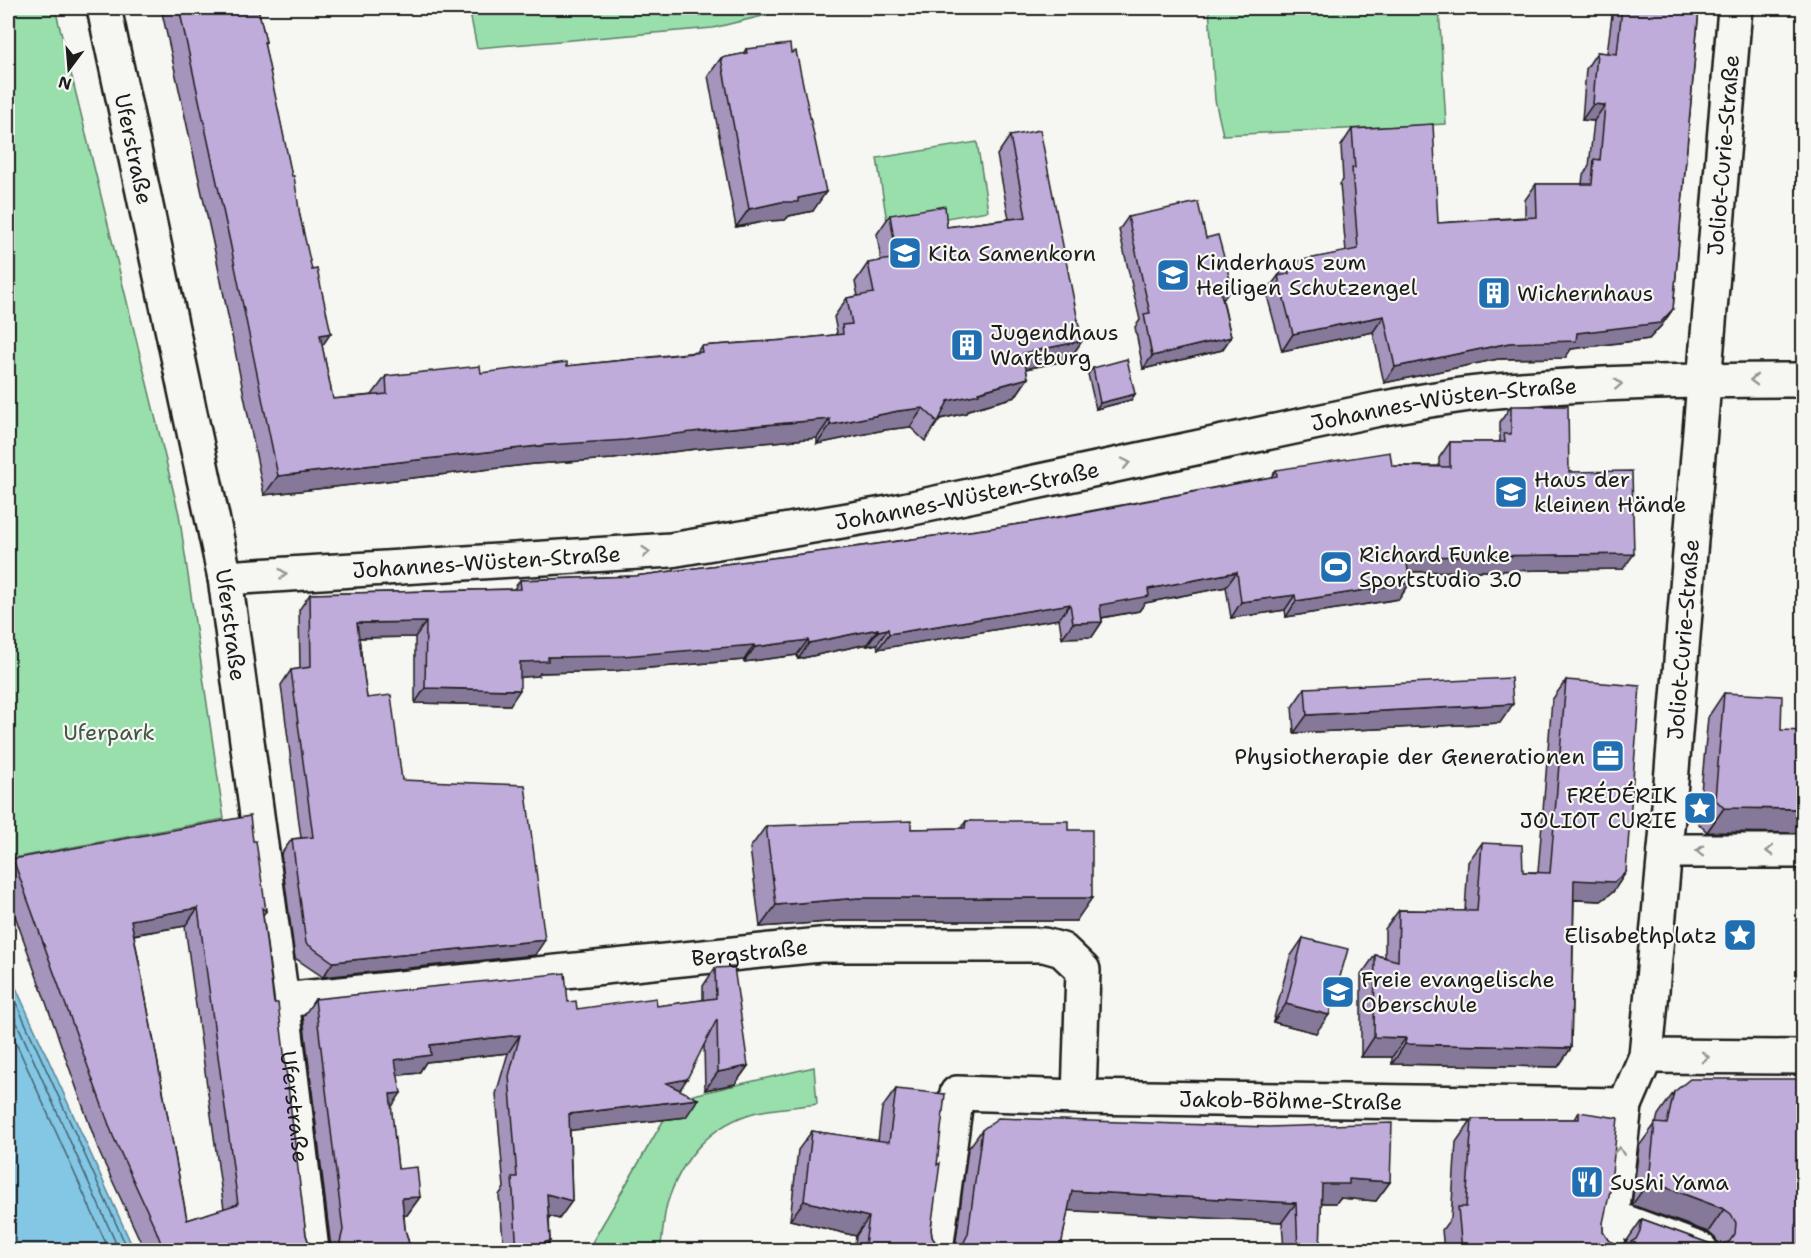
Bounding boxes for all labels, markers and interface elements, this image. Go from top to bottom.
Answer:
north arrow [39,39,99,99]
street label: Joliot-Curie-Straße [1701,53,1746,257]
text: N [56,71,74,95]
street label: Uferstraße [108,91,159,207]
school or university icon: Kita Samenkorn [887,235,923,271]
place label: Kita Samenkorn [928,239,1096,268]
place label: Kinderhaus zum Heiligen Schutzengel [1196,248,1418,302]
school or university icon: Kinderhaus zum Heiligen Schutzengel [1155,257,1191,293]
building icon: Wichernhaus [1476,275,1512,311]
place label: Wichernhaus [1517,279,1653,308]
place label: Jugendhaus Wartburg [990,318,1119,372]
building icon: Jugendhaus Wartburg [949,327,985,363]
street label: Johannes-Wüsten-Straße [1308,371,1578,438]
one-way arrow [1749,374,1758,386]
one-way arrow [1613,378,1622,391]
street label: Johannes-Wüsten-Straße [833,455,1102,537]
one-way arrow [1121,457,1131,470]
place label: Haus der kleinen Hände [1534,465,1687,519]
school or university icon: Haus der kleinen Hände [1493,474,1529,510]
street label: Joliot-Curie-Straße [1661,538,1706,741]
street label: Johannes-Wüsten-Straße [351,539,622,585]
place label: Richard Funke Sportstudio 3.0 [1359,540,1522,594]
one-way arrow [641,545,650,558]
sports icon: Richard Funke Sportstudio 3.0 [1318,549,1354,585]
street label: Uferstraße [208,566,253,683]
one-way arrow [279,568,288,581]
park label: Uferpark [63,718,155,747]
office icon: Physiotherapie der Generationen [1590,738,1626,774]
place label: Physiotherapie der Generationen [1234,742,1585,771]
place label: FRÉDÉRIK JOLIOT CURIE [1520,781,1677,835]
place icon: FRÉDÉRIK JOLIOT CURIE [1682,790,1718,826]
one-way arrow [1696,845,1705,857]
one-way arrow [1765,845,1774,857]
place icon: Elisabethplatz [1722,917,1758,953]
place label: Elisabethplatz [1564,921,1717,950]
street label: Bergstraße [690,932,809,973]
place label: Freie evangelische Oberschule [1361,965,1555,1019]
school or university icon: Freie evangelische Oberschule [1320,974,1356,1010]
street label: Uferstraße [273,1049,315,1164]
one-way arrow [1700,1051,1709,1063]
street label: Jakob-Böhme-Straße [1179,1084,1402,1117]
one-way arrow [1612,1147,1625,1156]
restaurant icon: Sushi Yama [1569,1164,1605,1200]
place label: Sushi Yama [1610,1168,1729,1197]

